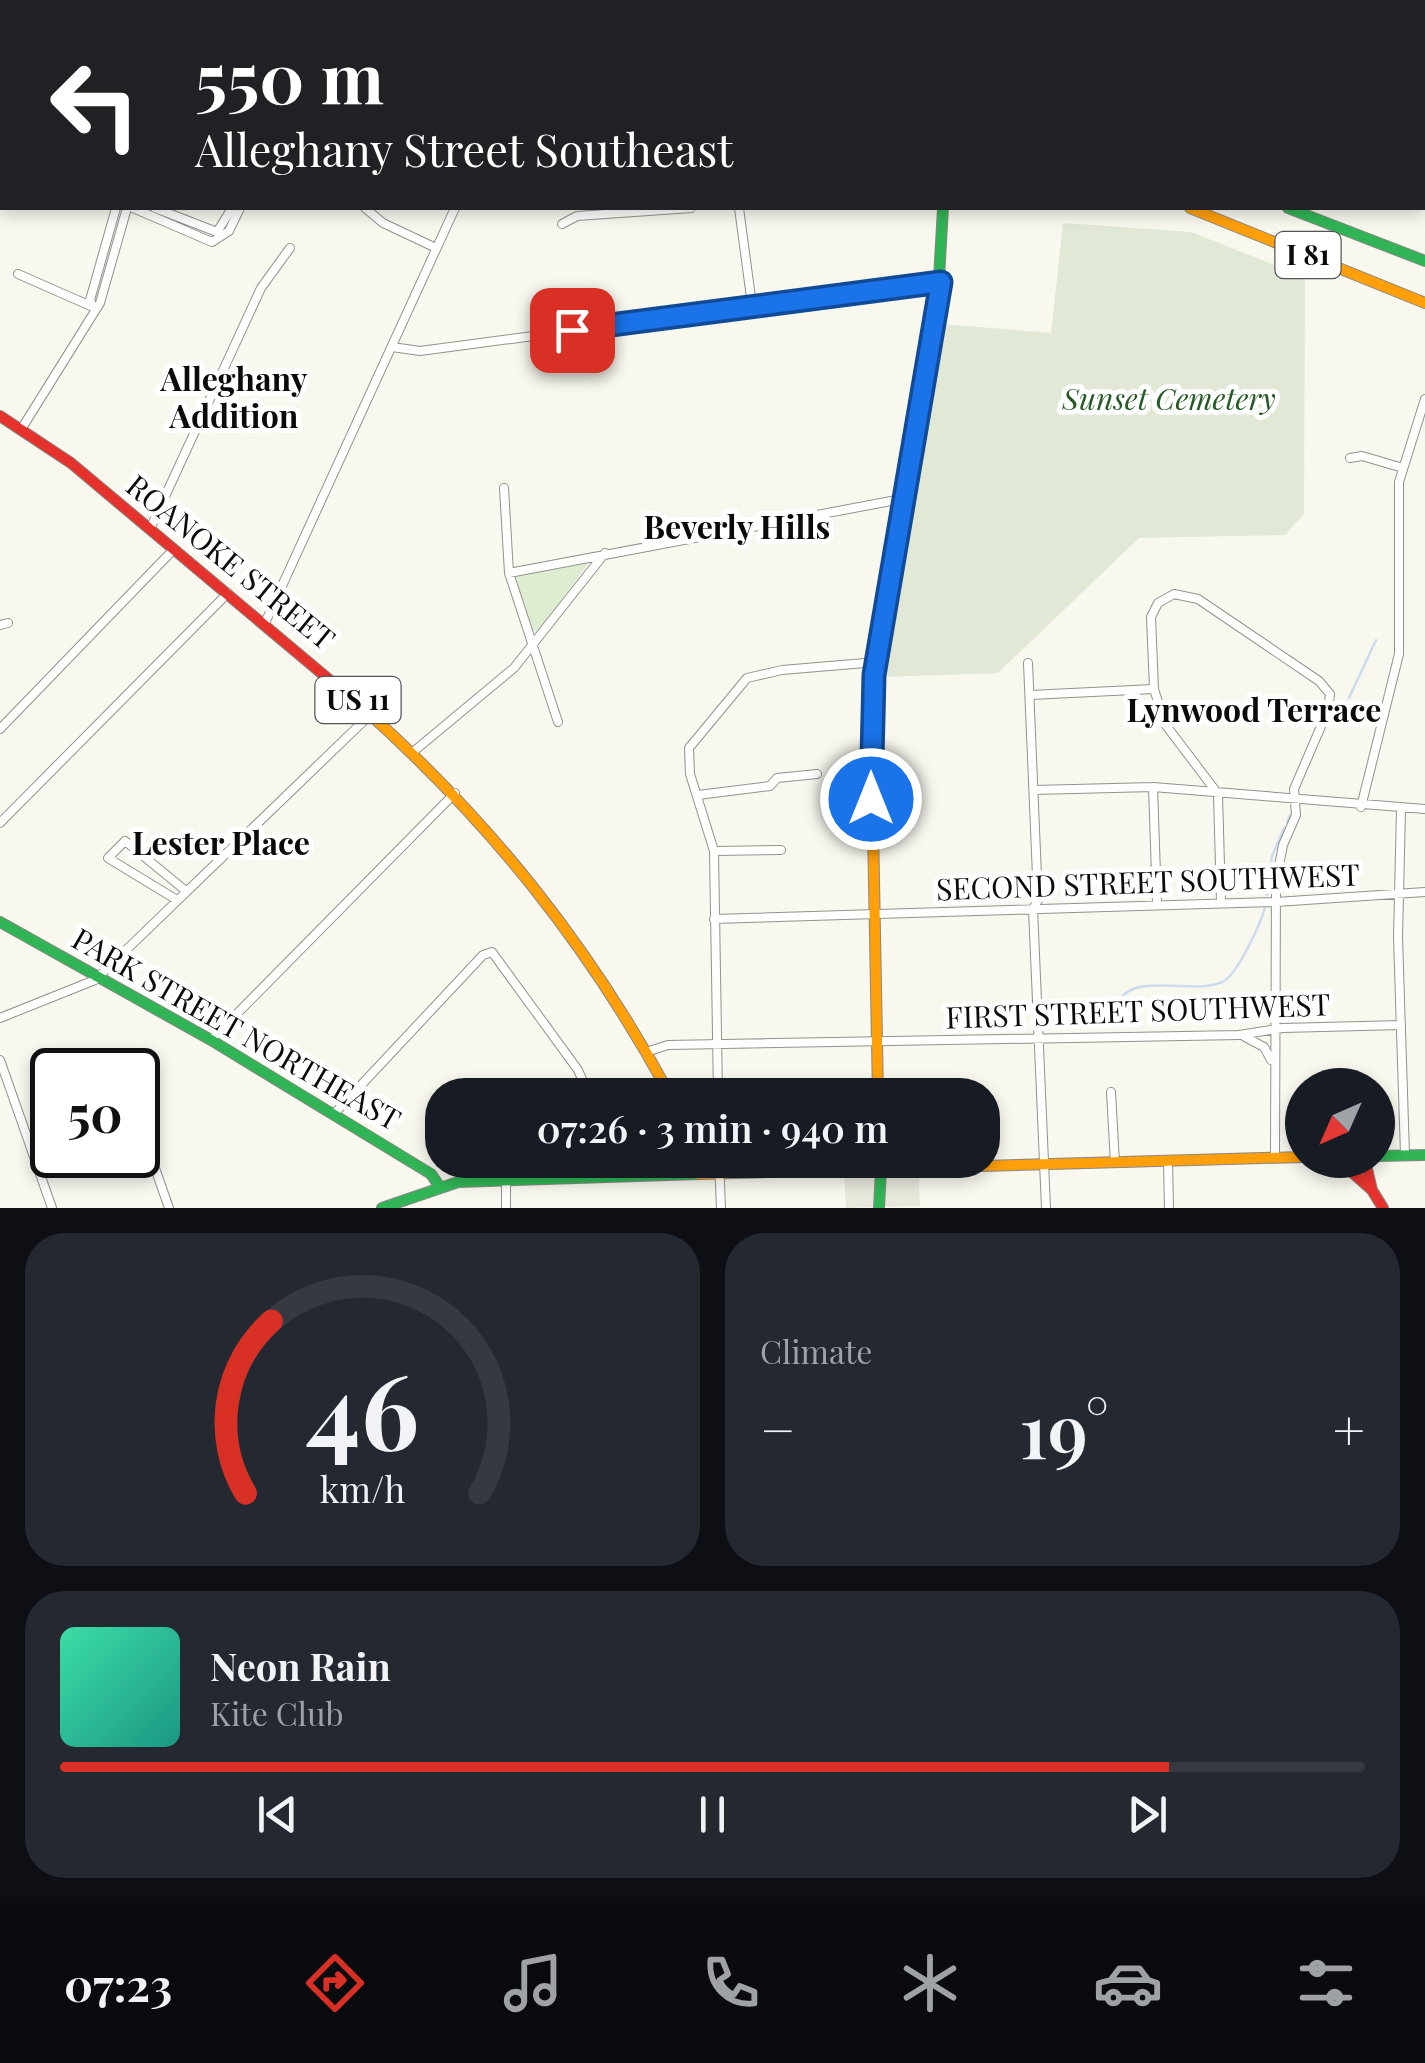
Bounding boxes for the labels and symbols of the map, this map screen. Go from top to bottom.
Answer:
road number: I 81 [1276,232,1340,278]
pin [530,288,615,373]
district label: Alleghany Addition [160,356,308,436]
park label: Sunset Cemetery [1061,378,1276,418]
street label: ROANOKE STREET [119,465,344,658]
district label: Beverly Hills [644,504,830,547]
road number: US 11 [316,677,400,723]
district label: Lynwood Terrace [1127,687,1381,730]
position arrow [819,747,923,851]
district label: Lester Place [132,820,310,863]
street label: SECOND STREET SOUTHWEST [935,854,1360,908]
street label: PARK STREET NORTHEAST [66,918,408,1139]
street label: FIRST STREET SOUTHWEST [945,983,1331,1037]
speed limit sign: 50 [30,1048,160,1178]
north arrow [1285,1068,1395,1178]

